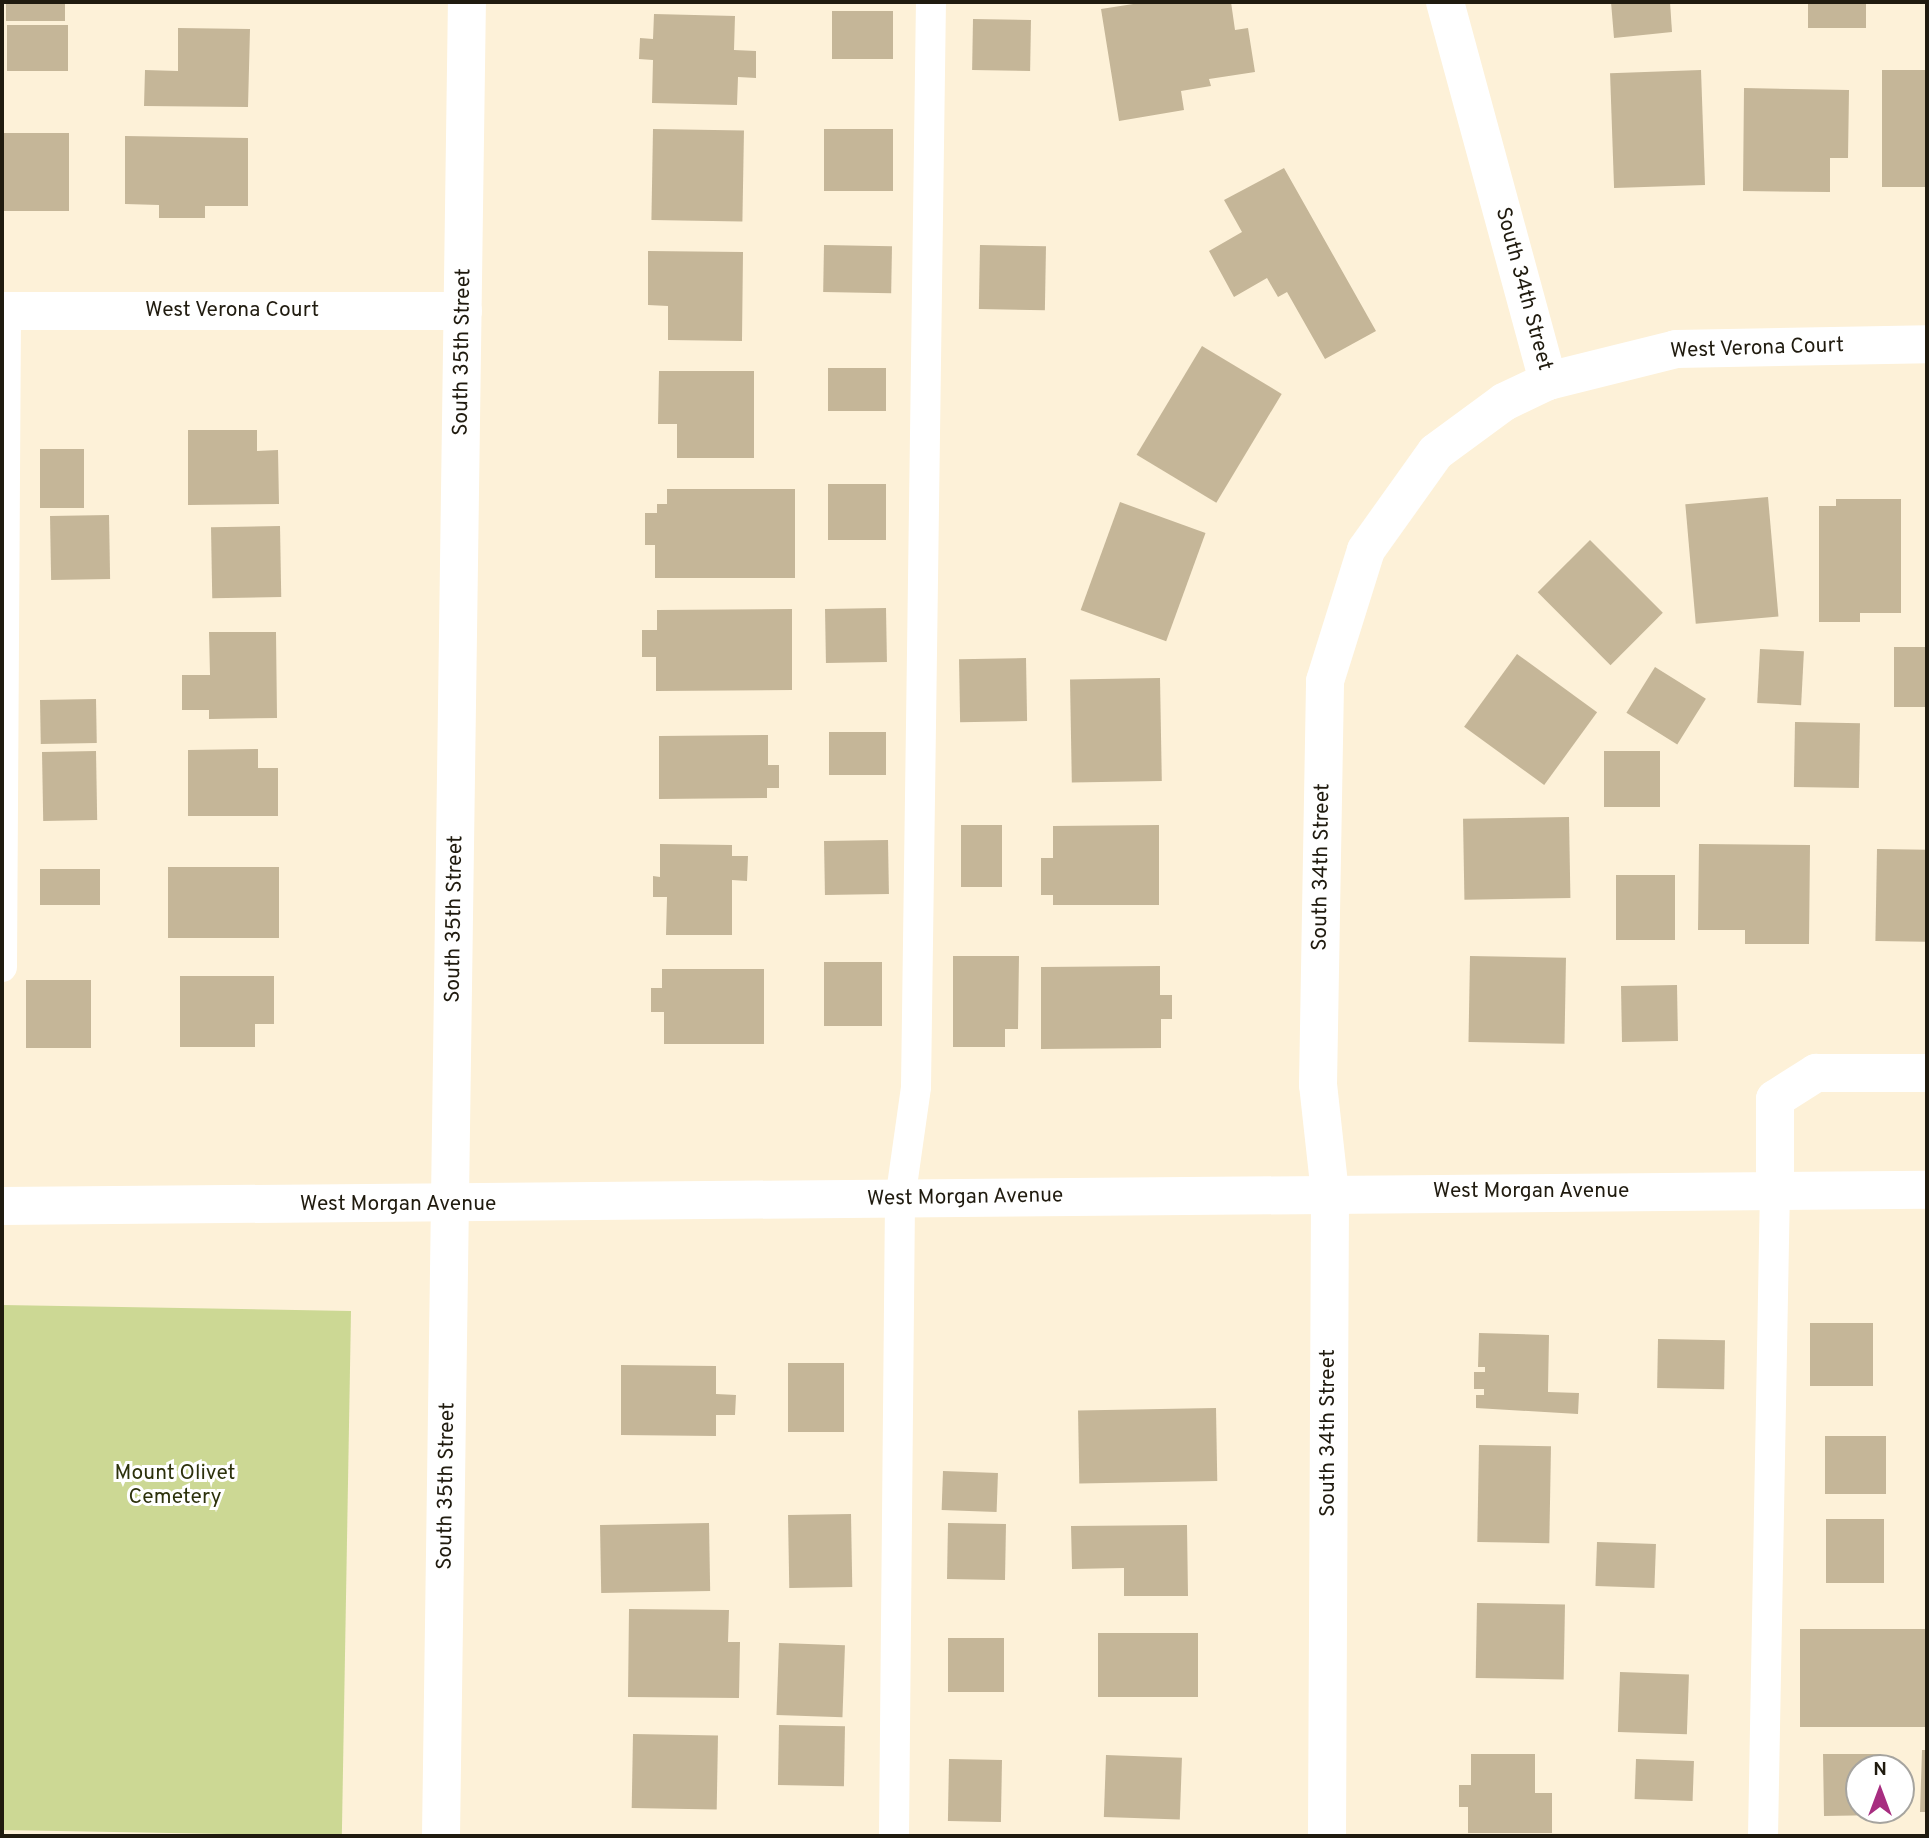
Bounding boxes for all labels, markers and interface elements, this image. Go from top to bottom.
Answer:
street label: South 34th Street [1489,205,1557,373]
street label: South 35th Street [449,268,477,436]
street label: West Verona Court [145,298,319,324]
street label: West Verona Court [1669,333,1845,365]
street label: South 34th Street [1308,783,1336,951]
street label: South 35th Street [441,835,469,1003]
street label: West Morgan Avenue [1432,1179,1630,1205]
street label: West Morgan Avenue [866,1184,1064,1212]
street label: West Morgan Avenue [299,1192,497,1218]
street label: South 34th Street [1316,1349,1342,1517]
street label: South 35th Street [433,1402,461,1570]
park label: Mount Olivet Cemetery [115,1461,235,1511]
north arrow [1845,1754,1915,1824]
text: N [1873,1758,1887,1782]

